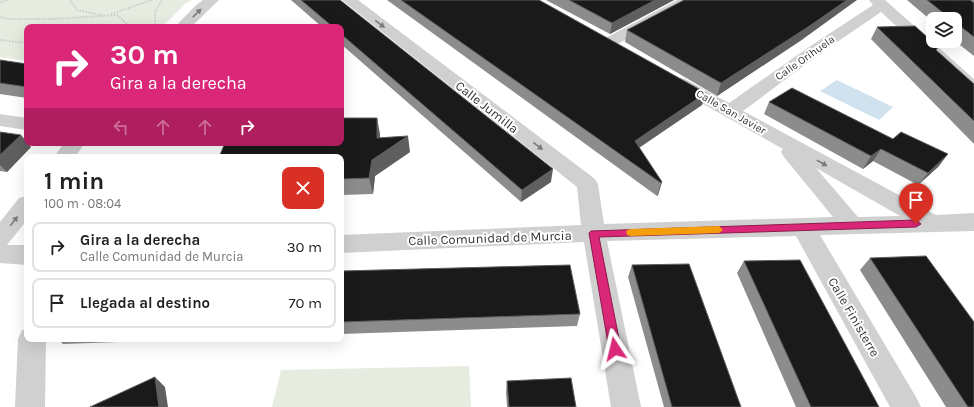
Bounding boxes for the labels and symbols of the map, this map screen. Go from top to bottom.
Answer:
one-way arrow [192,8,202,18]
one-way arrow [374,20,385,28]
street label: Calle Orihuela [773,33,837,83]
street label: Calle Jumilla [453,78,521,136]
street label: Calle San Javier [694,87,768,137]
one-way arrow [532,142,543,151]
one-way arrow [816,159,828,166]
pin [899,183,933,224]
one-way arrow [9,215,18,226]
street label: Calle Comunidad de Murcia [408,228,572,248]
street label: Calle Finisterre [825,275,883,360]
position arrow [594,328,636,370]

